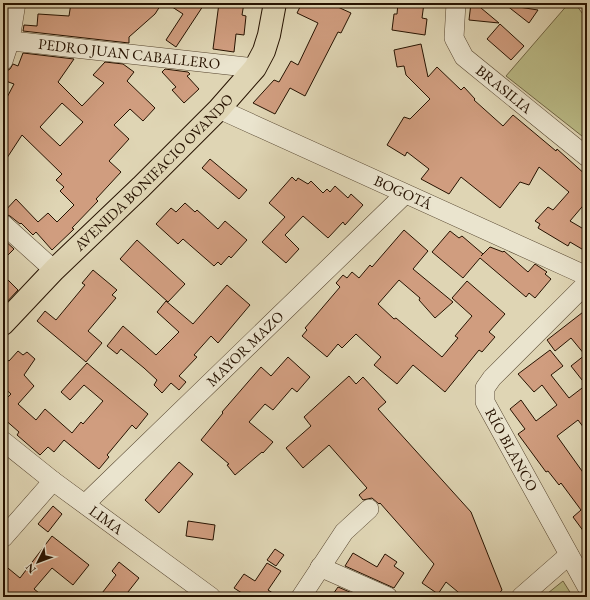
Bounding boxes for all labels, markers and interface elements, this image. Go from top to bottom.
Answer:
street label: PEDRO JUAN CABALLERO [37,34,221,73]
street label: BRASILIA [472,61,537,118]
street label: AVENIDA BONIFACIO OVANDO [69,89,237,255]
street label: BOGOTÁ [371,171,436,214]
street label: MAYOR MAZO [202,307,288,390]
street label: RÍO BLANCO [481,404,542,494]
street label: LIMA [86,501,128,539]
north arrow [18,542,58,582]
text: N [22,561,39,577]

